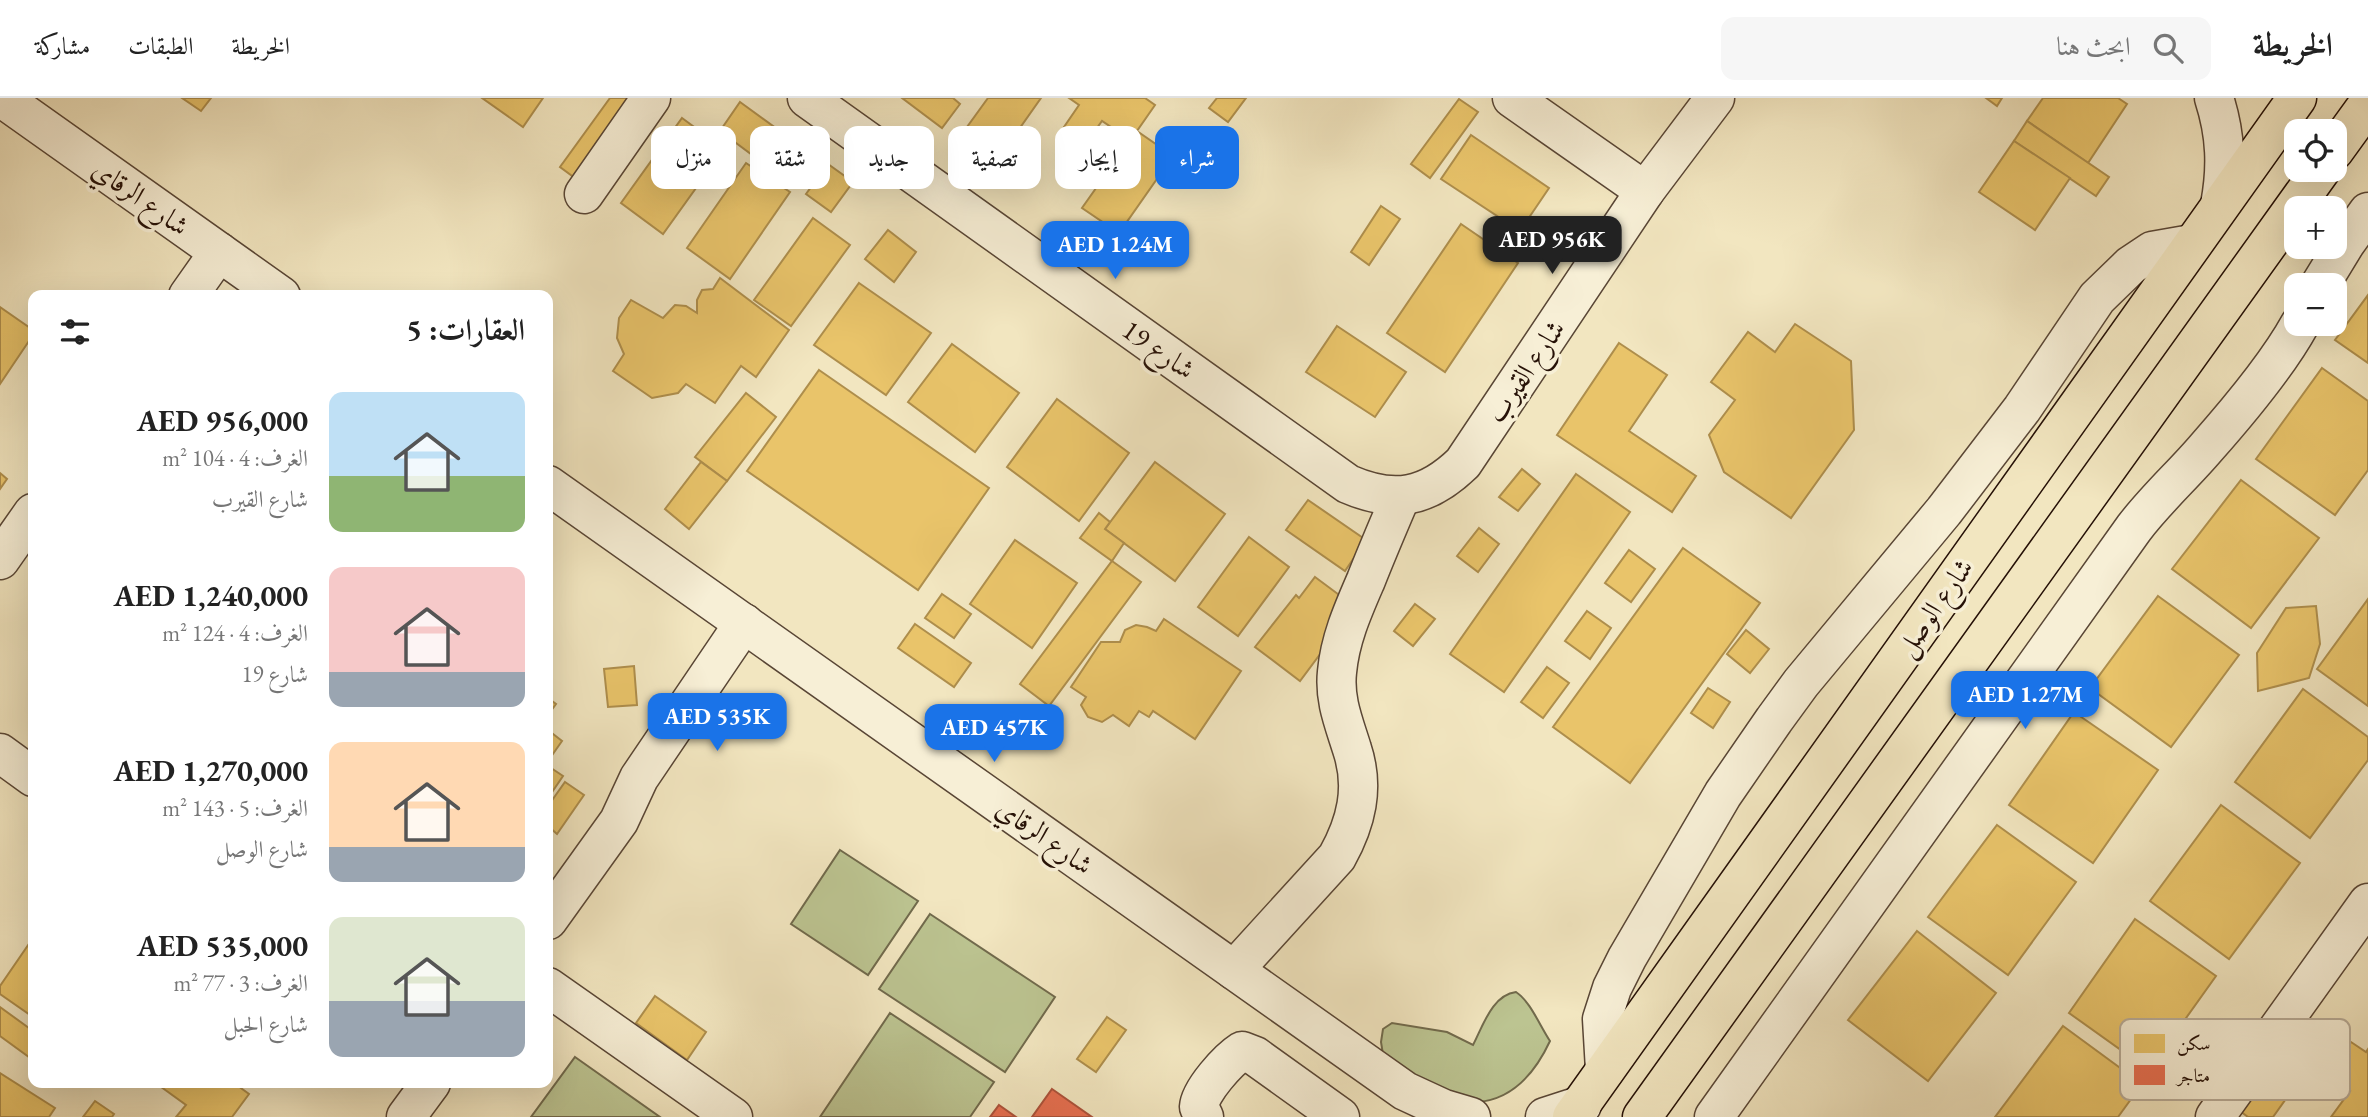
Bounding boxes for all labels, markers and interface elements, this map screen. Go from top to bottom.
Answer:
search box [1721,17,2211,80]
text: الخريطة [2253,23,2333,66]
text: ابحث هنا [2056,29,2131,63]
icon: search [2149,29,2187,67]
text: مشاركة [35,30,90,61]
text: الطبقات [128,30,194,61]
text: الخريطة [232,30,290,61]
map controls [2284,119,2347,336]
button: locate [2284,119,2347,182]
chip: منزل [651,126,736,189]
chip: شقة [750,126,830,189]
chip: جديد [844,126,934,189]
chip: تصفية [948,126,1041,189]
chip: إيجار [1055,126,1141,189]
chip: شراء [1155,126,1239,189]
street label: شارع الرقاي [82,151,197,248]
button: + [2284,196,2347,259]
pin: AED 956K [1480,216,1624,276]
pin: AED 1.24M [1035,222,1195,281]
text: AED 956K [1499,224,1605,254]
text: AED 1.24M [1057,229,1173,259]
button: − [2284,273,2347,336]
text: العقارات: 5 [406,310,525,349]
street label: شارع 19 [1112,311,1203,392]
street label: شارع القيرب [1477,312,1578,433]
icon: filters [56,313,94,351]
text: AED 956,000 [137,401,308,440]
icon: home [385,420,469,504]
text: الغرف: 4 · 104 m² [162,443,308,473]
text: شارع القيرب [212,484,308,514]
street label: شارع الوصل [1887,551,1986,667]
text: AED 1,240,000 [114,576,308,615]
icon: home [385,595,469,679]
text: الغرف: 4 · 124 m² [162,618,308,648]
text: شارع 19 [241,659,308,689]
pin: AED 1.27M [1945,672,2105,731]
text: AED 1.27M [1967,679,2083,709]
pin: AED 535K [645,694,789,753]
text: AED 535K [664,701,770,731]
pin: AED 457K [922,704,1066,764]
text: AED 457K [941,712,1047,742]
text: AED 1,270,000 [114,751,308,790]
icon: home [385,770,469,854]
street label: شارع الرقاي [986,790,1101,887]
text: الغرف: 5 · 143 m² [162,793,308,823]
text: شارع الوصل [216,834,308,864]
text: AED 535,000 [137,926,308,965]
icon: home [385,945,469,1029]
text: الغرف: 3 · 77 m² [173,968,308,998]
text: شارع الحبل [224,1009,308,1039]
legend [2120,1019,2350,1100]
text: سكن [2177,1031,2211,1057]
text: متاجر [2175,1063,2210,1088]

